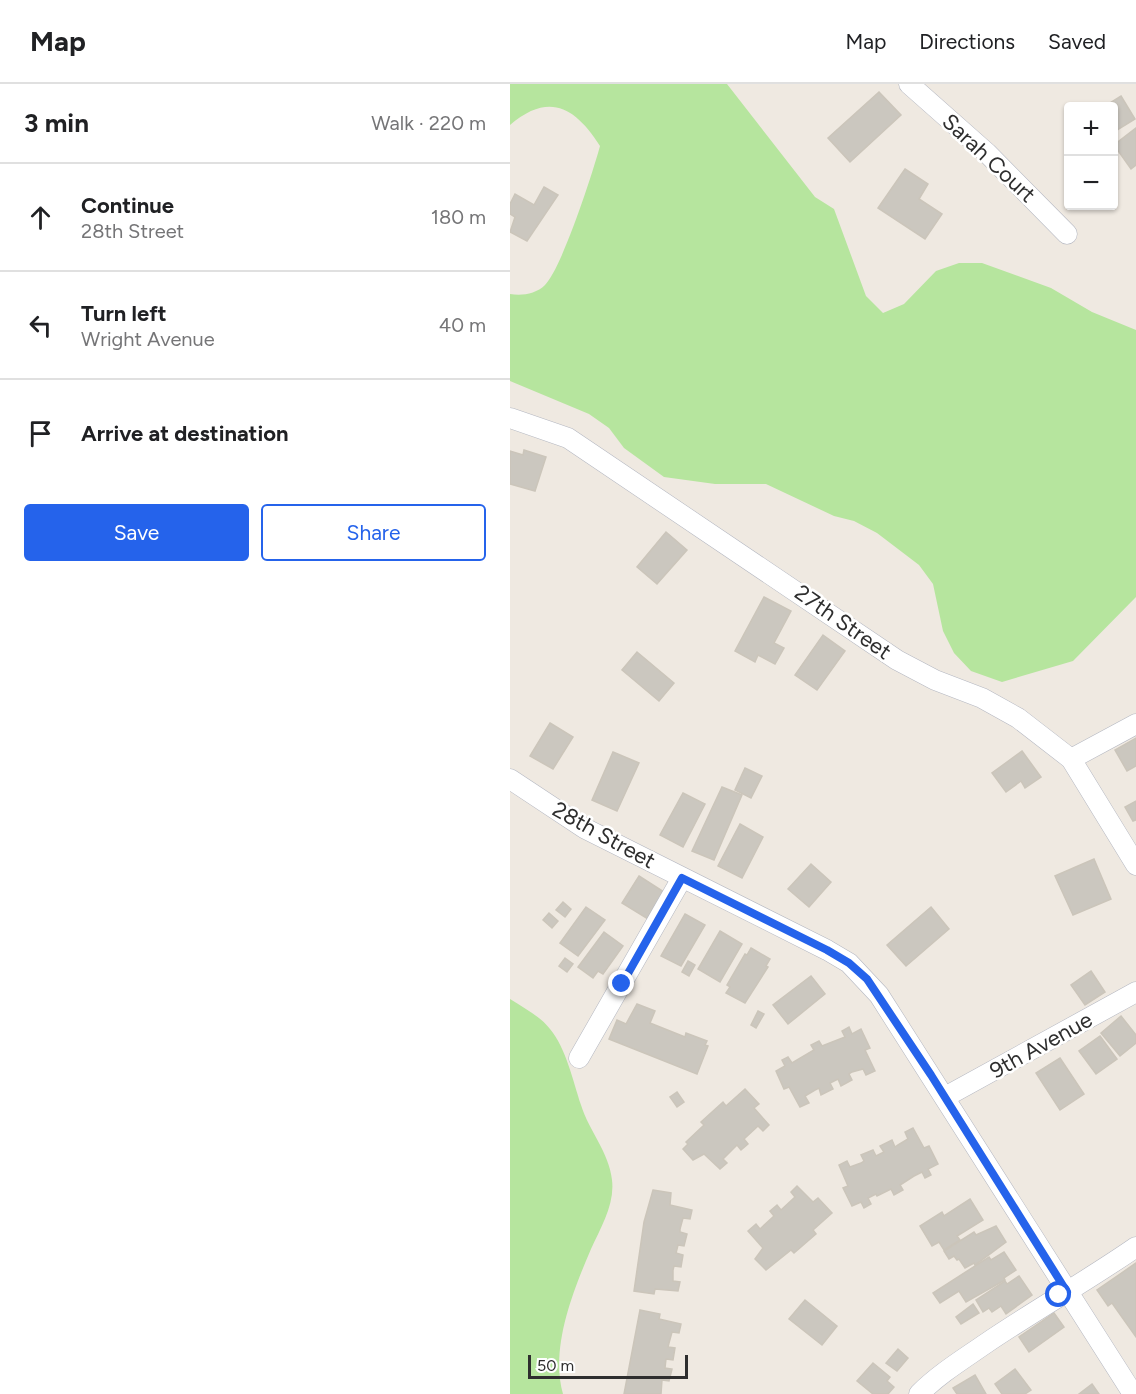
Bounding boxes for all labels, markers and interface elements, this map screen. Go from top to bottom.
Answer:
text: Map [30,24,86,58]
text: Map [845,29,886,54]
text: Directions [919,29,1015,54]
text: Saved [1048,29,1106,54]
map controls [1064,102,1118,210]
button: + [1064,102,1118,156]
text: 3 min [24,107,89,139]
street label: Sarah Court [937,108,1041,208]
text: Walk · 220 m [371,111,486,135]
button: − [1064,156,1118,210]
text: Continue [81,192,174,219]
icon: ahead [24,201,57,234]
text: 180 m [431,205,486,229]
text: 28th Street [81,219,184,243]
text: Turn left [81,300,167,327]
icon: left [24,309,57,342]
text: 40 m [439,313,486,337]
text: Wright Avenue [81,327,215,351]
icon: arrive [24,417,57,450]
text: Arrive at destination [81,420,289,447]
button: Save [24,504,249,561]
button: Share [261,504,486,561]
street label: 27th Street [789,579,897,665]
street label: 28th Street [548,796,660,874]
route end [608,970,634,996]
street label: 9th Avenue [985,1006,1097,1084]
route start [1045,1281,1071,1307]
scale bar [528,1352,688,1380]
text: 50 m [537,1356,574,1375]

